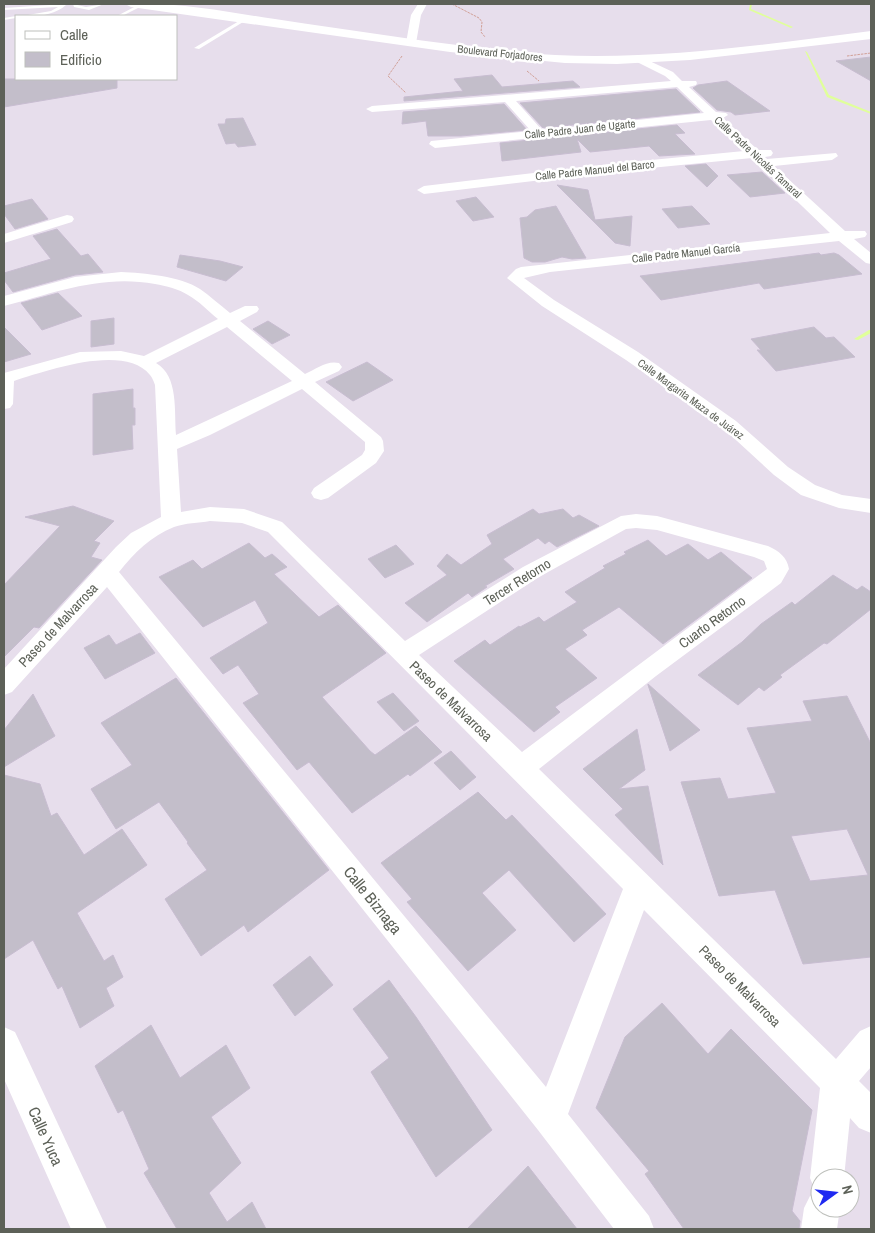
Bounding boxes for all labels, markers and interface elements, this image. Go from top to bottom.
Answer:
legend [15,15,178,80]
text: Calle [60,24,88,45]
street label: Boulevard Forjadores [457,42,544,64]
text: Edificio [60,49,102,70]
street label: Calle Padre Nicolás Tamaral [711,113,805,201]
street label: Calle Padre Juan de Ugarte [524,116,636,142]
street label: Calle Padre Manuel del Barco [535,157,655,183]
street label: Calle Padre Manuel García [631,240,741,266]
street label: Calle Margarita Maza de Juárez [635,356,747,443]
street label: Tercer Retorno [480,554,554,610]
street label: Paseo de Malvarrosa [14,579,102,671]
street label: Cuarto Retorno [675,592,749,652]
street label: Paseo de Malvarrosa [406,657,497,746]
street label: Calle Biznaga [339,861,408,939]
street label: Paseo de Malvarrosa [695,941,785,1031]
street label: Calle Yuca [23,1103,69,1170]
north arrow [810,1168,860,1218]
text: N [838,1183,857,1196]

